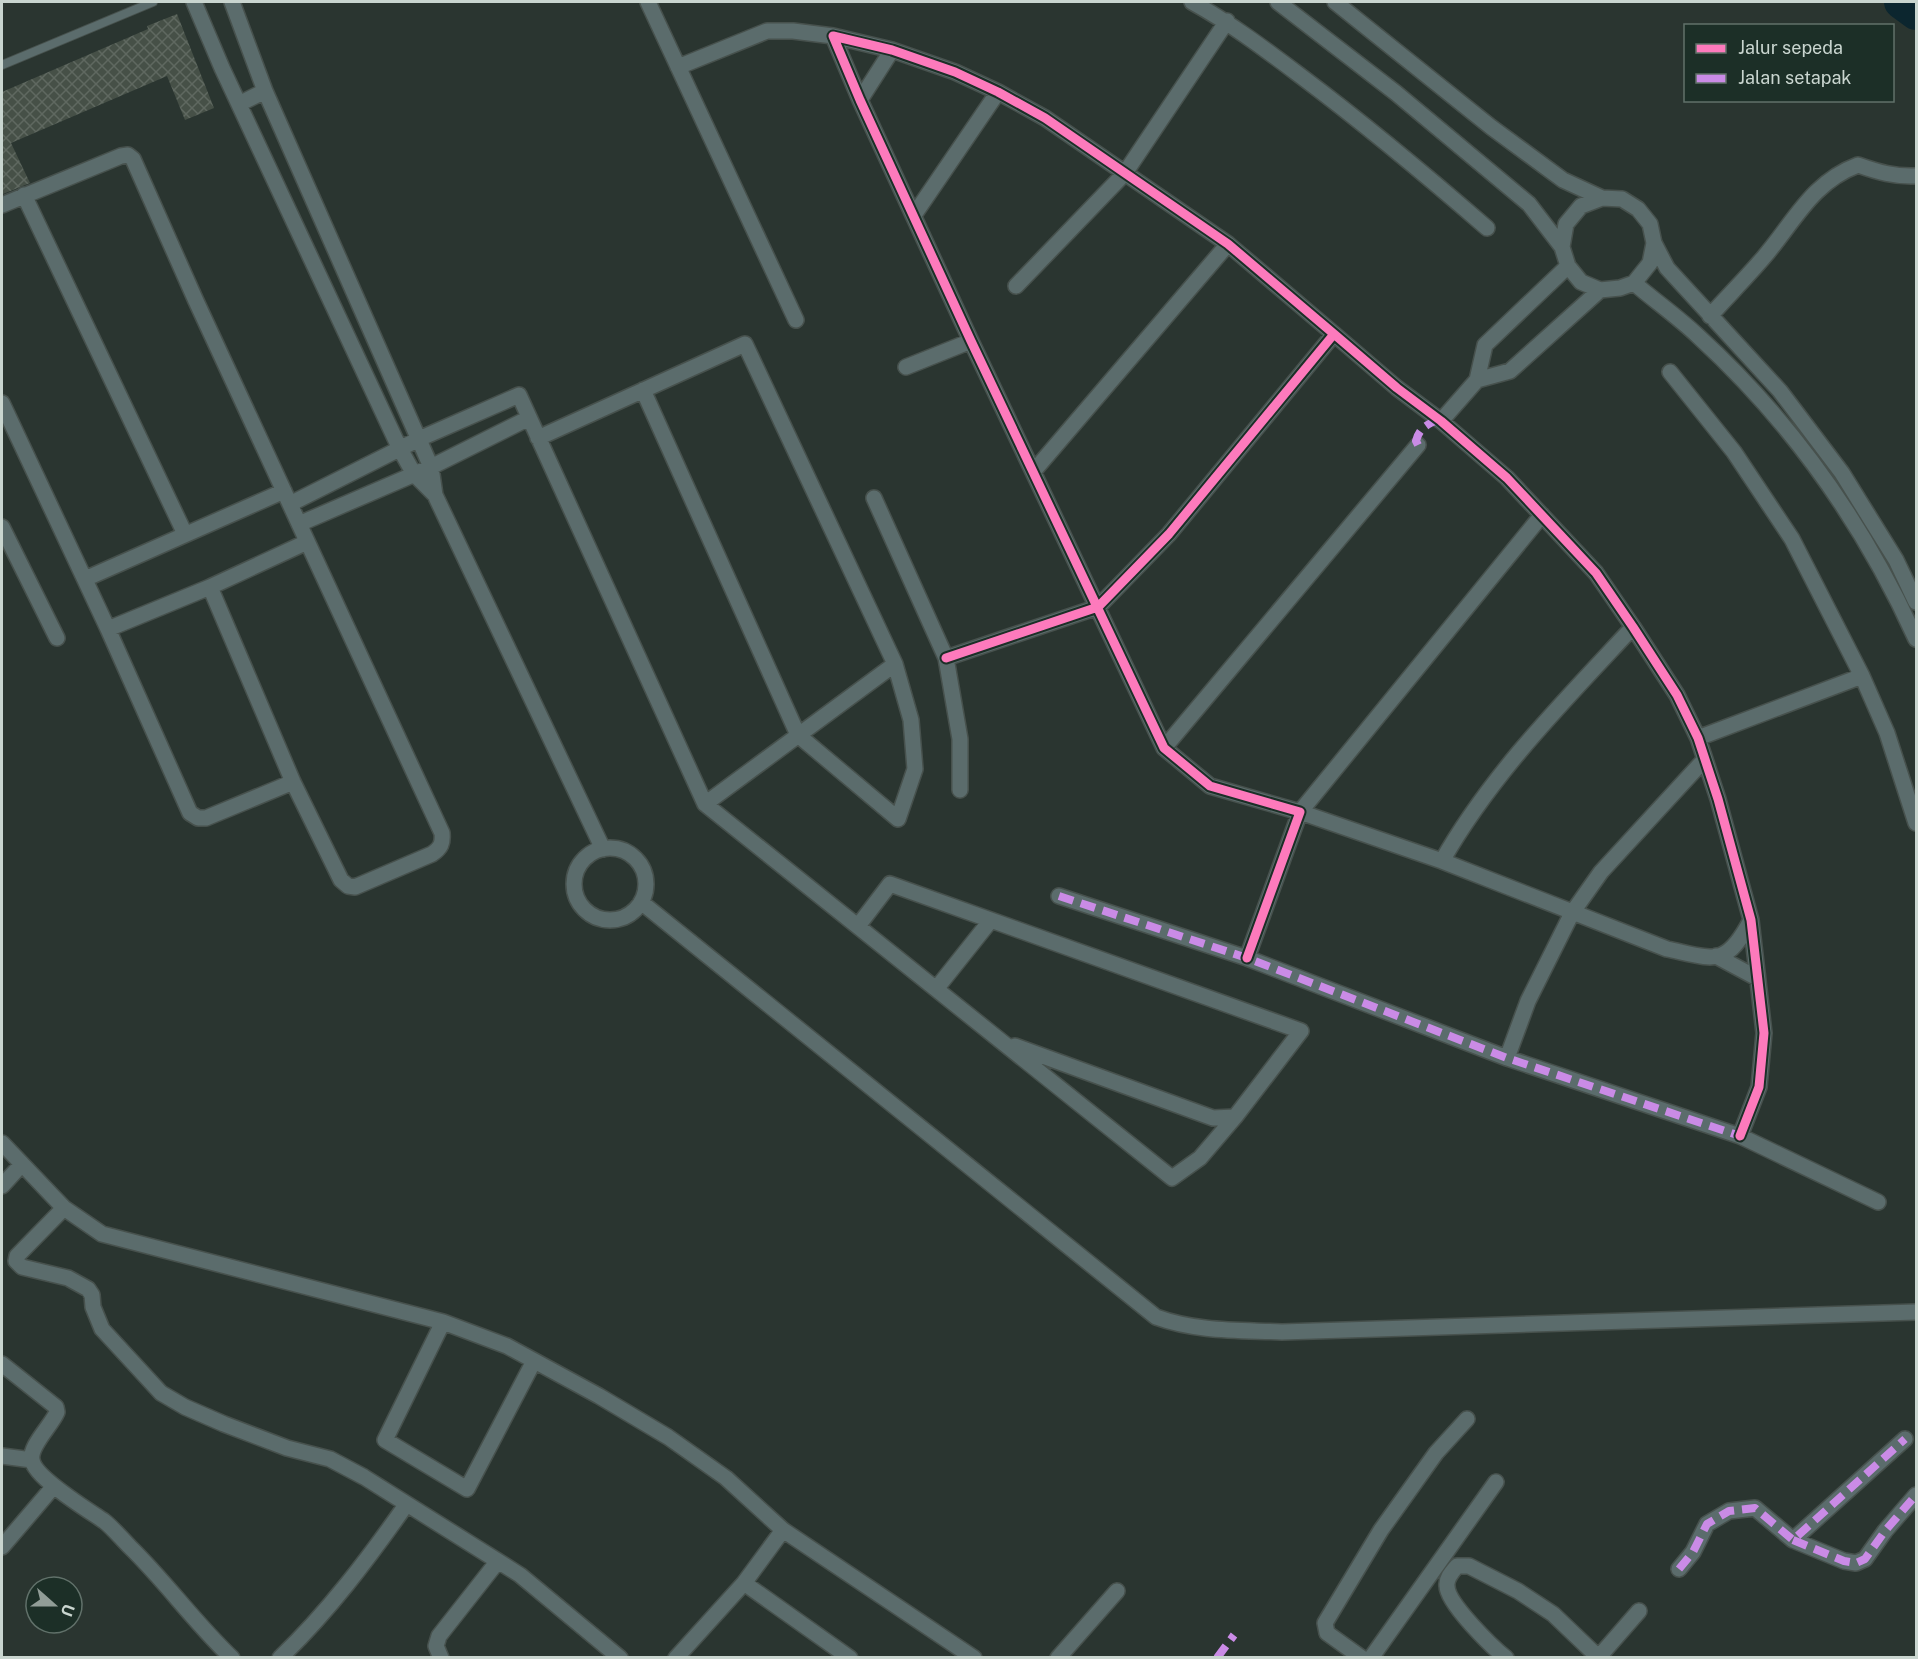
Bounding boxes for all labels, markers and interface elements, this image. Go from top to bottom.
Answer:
legend [1684,24,1894,102]
text: Jalur sepeda [1738,37,1843,58]
text: Jalan setapak [1738,67,1851,88]
north arrow [24,1575,84,1635]
text: U [57,1601,78,1619]

